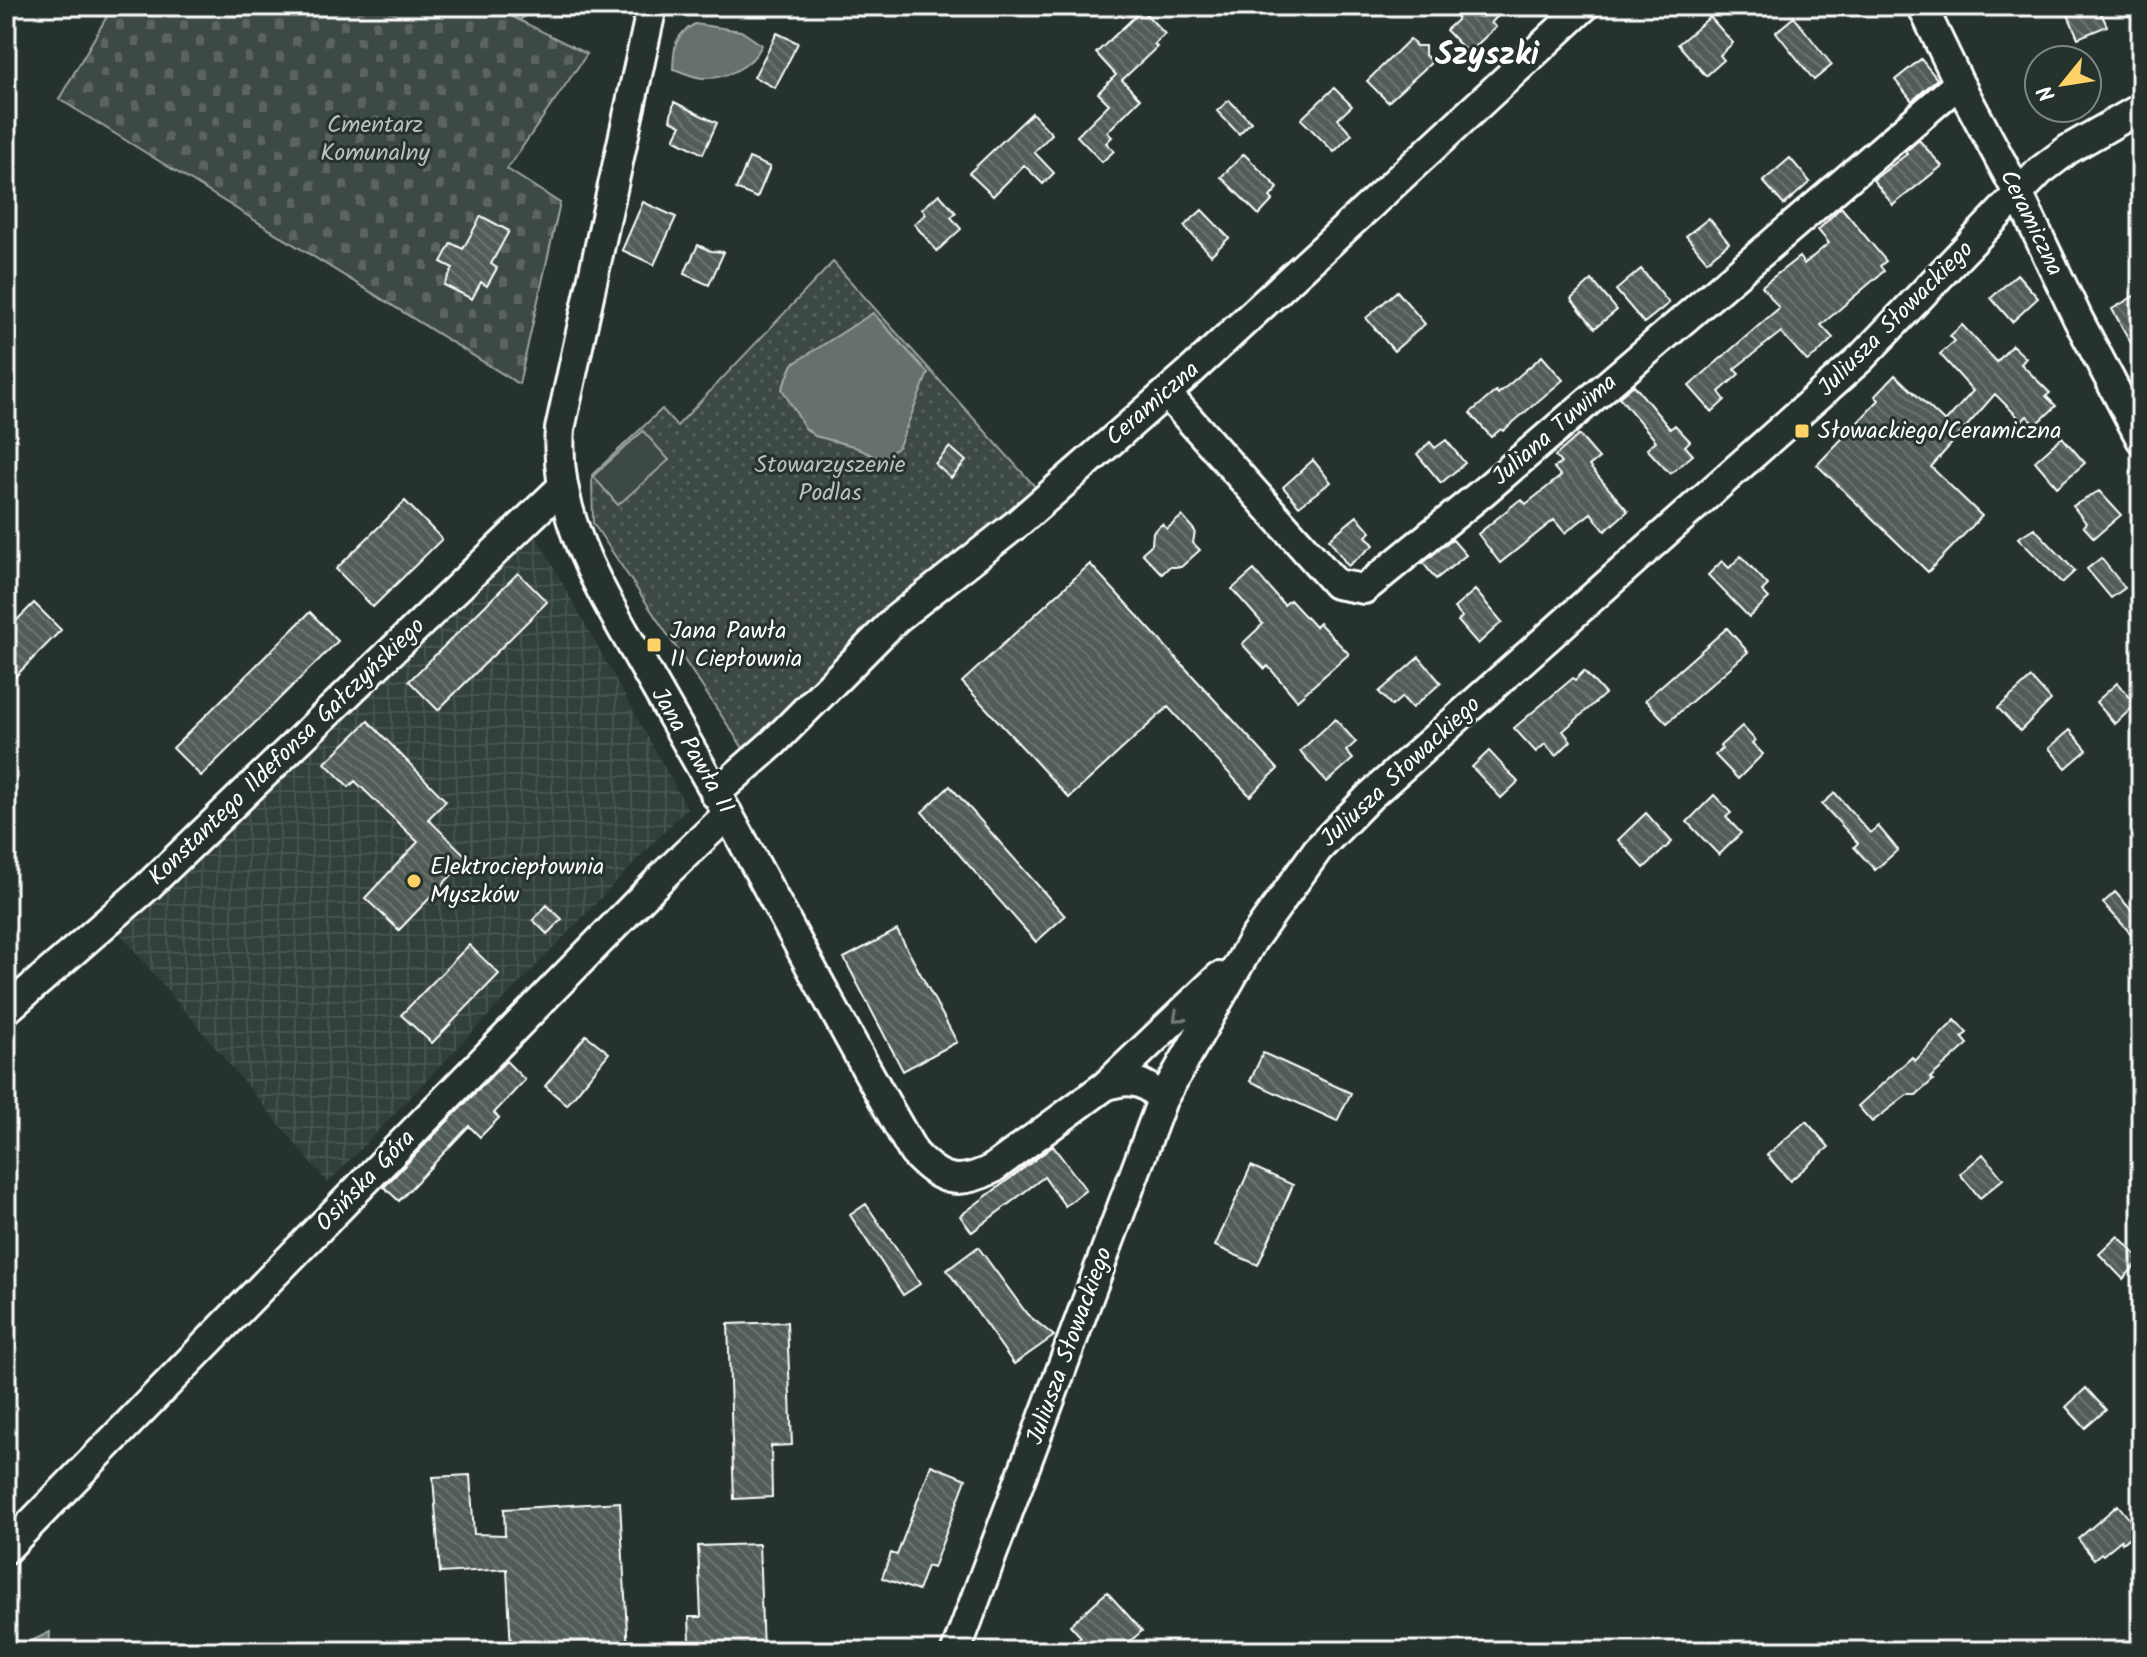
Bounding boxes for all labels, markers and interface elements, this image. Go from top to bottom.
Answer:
district label: Szyszki [1435,30,1540,81]
north arrow [2023,44,2103,124]
text: N [2029,78,2066,108]
park label: Cmentarz Komunalny [320,106,431,173]
street label: Ceramiczna [1988,163,2074,283]
street label: Juliusza Słowackiego [1809,232,1983,406]
street label: Ceramiczna [1097,352,1209,456]
street label: Juliana Tuwima [1483,364,1627,496]
place label: Słowackiego/Ceramiczna [1818,412,2061,451]
marker: Słowackiego/Ceramiczna [1793,422,1811,440]
park label: Stowarzyszenie Podlas [755,446,906,513]
street label: Konstantego Ildefonsa Gałczyńskiego [139,608,435,896]
place label: Jana Pawła II Ciepłownia [670,612,802,679]
marker: Jana Pawła II Ciepłownia [645,636,663,654]
street label: Jana Pawła II [640,680,744,822]
street label: Juliusza Słowackiego [1312,687,1490,857]
place label: Elektrociepłownia Myszków [430,848,604,915]
marker: Elektrociepłownia Myszków [405,872,423,890]
one-way arrow [1173,1007,1187,1022]
street label: Osińska Góra [307,1121,425,1241]
street label: Juliusza Słowackiego [1016,1241,1124,1450]

